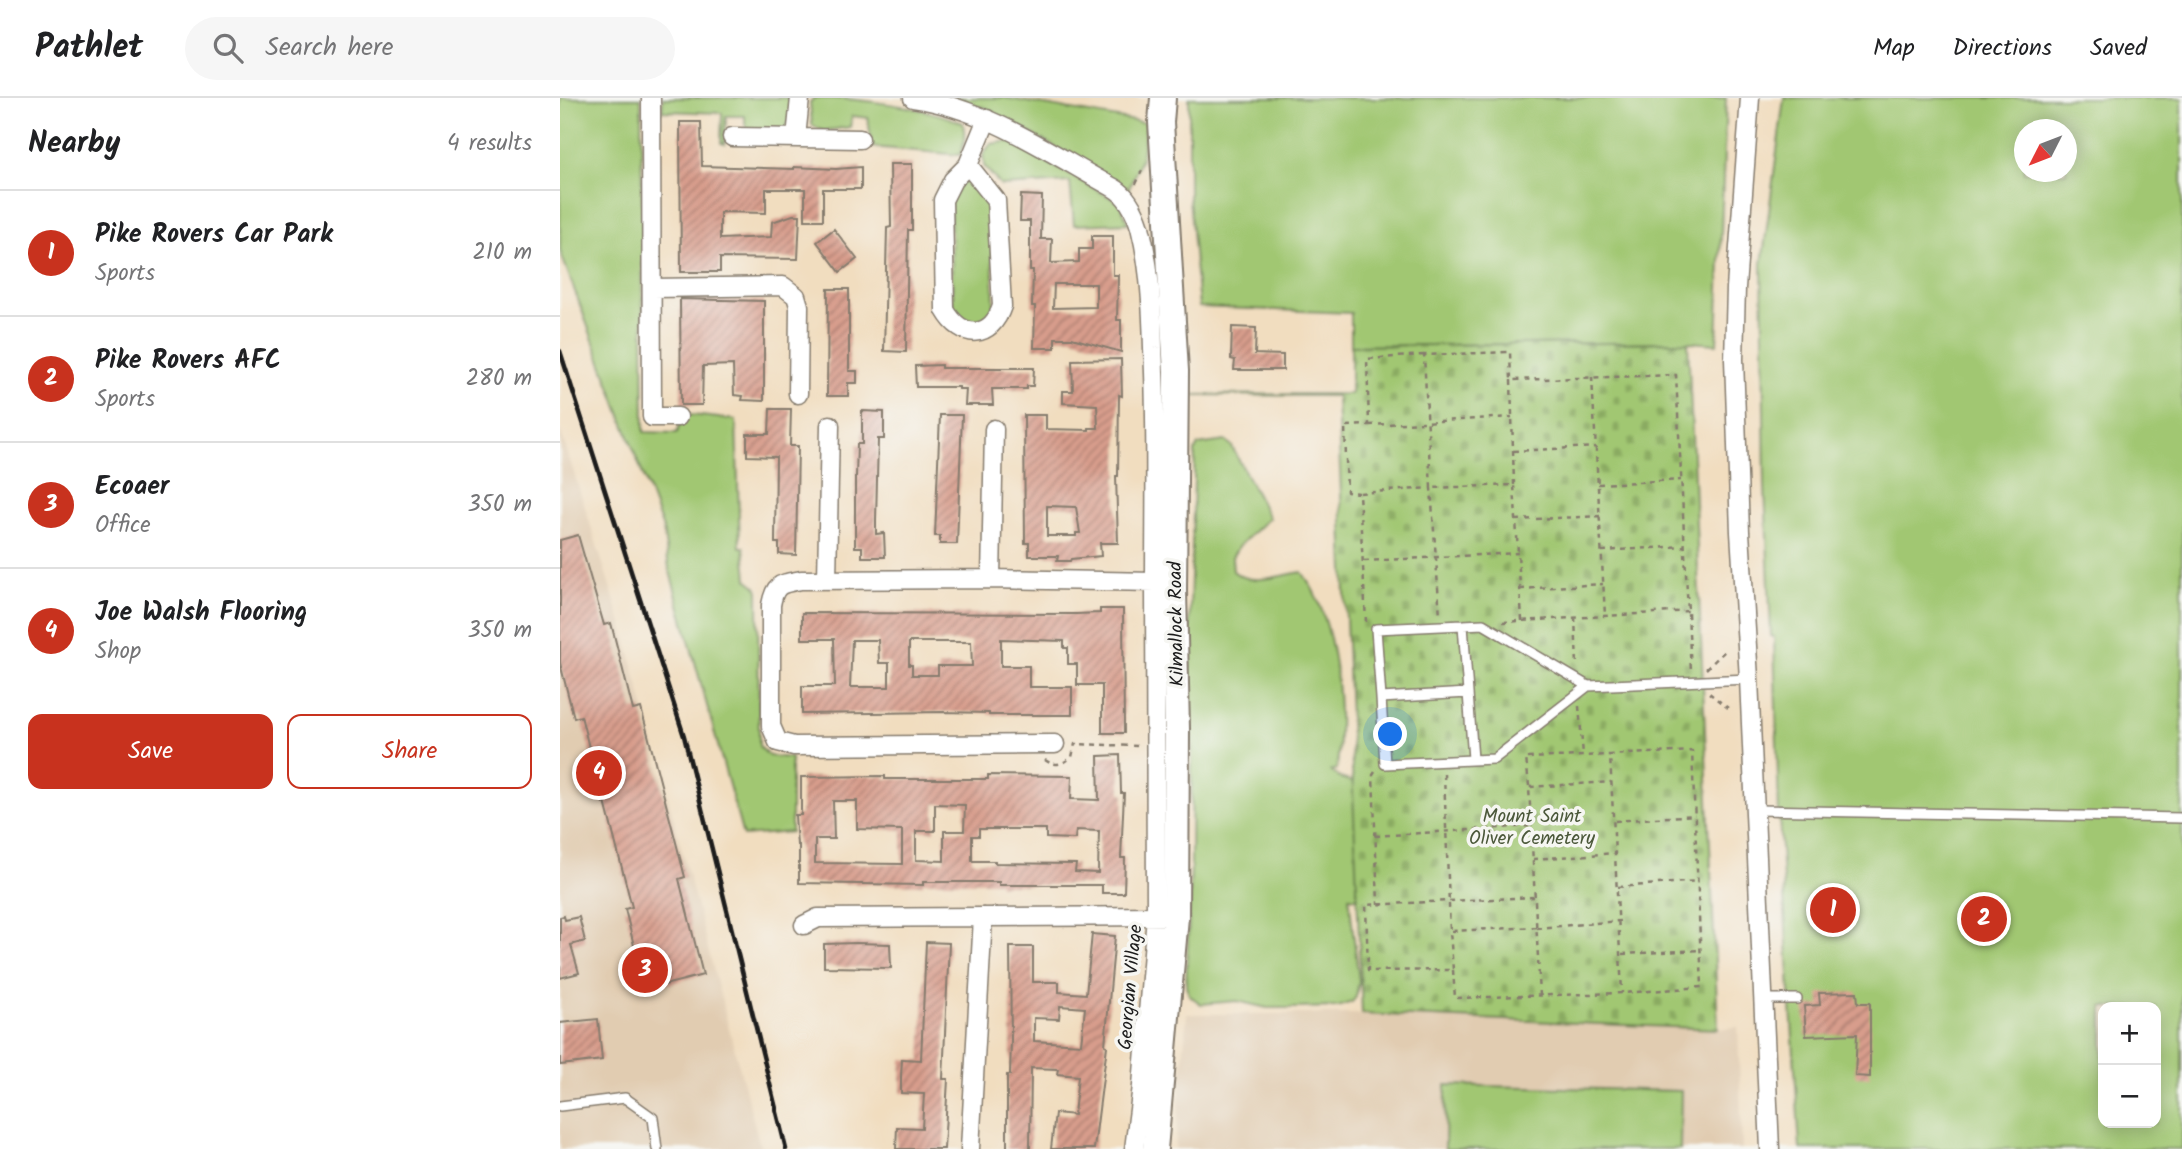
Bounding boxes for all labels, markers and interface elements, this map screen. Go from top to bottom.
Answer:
search box [185,17,675,80]
text: Pathlet [35,22,143,75]
text: Search here [265,27,393,69]
icon: search [209,29,247,67]
text: Map [1873,29,1915,68]
text: Directions [1953,29,2052,68]
text: Saved [2090,29,2147,68]
north arrow [2014,119,2077,182]
text: Nearby [28,120,120,168]
text: 4 results [447,126,532,162]
text: Pike Rovers Car Park [95,214,333,256]
text: 1 [48,235,54,271]
text: 210 m [472,235,532,271]
text: Sports [95,256,155,292]
text: Pike Rovers AFC [95,340,281,382]
text: 2 [44,361,58,397]
text: 280 m [466,361,532,397]
text: Sports [95,382,155,418]
text: Ecoaer [95,466,169,508]
text: 3 [45,487,57,523]
text: 350 m [467,487,532,523]
text: Office [95,508,150,544]
street label: Kilmallock Road [1161,560,1193,687]
text: Joe Walsh Flooring [95,592,307,634]
text: 4 [45,613,57,649]
text: 350 m [467,613,532,649]
text: Shop [95,634,141,670]
button: Save [28,714,273,789]
button: Share [287,714,532,789]
your location [1373,717,1407,751]
pin: 4 [576,747,622,799]
park label: Mount Saint Oliver Cemetery [1469,802,1596,854]
pin: 1 [1810,884,1856,936]
pin: 2 [1961,893,2007,945]
street label: Georgian Village [1111,923,1151,1051]
pin: 3 [622,944,668,996]
map controls [2098,1002,2161,1128]
button: + [2098,1002,2161,1065]
button: − [2098,1065,2161,1128]

